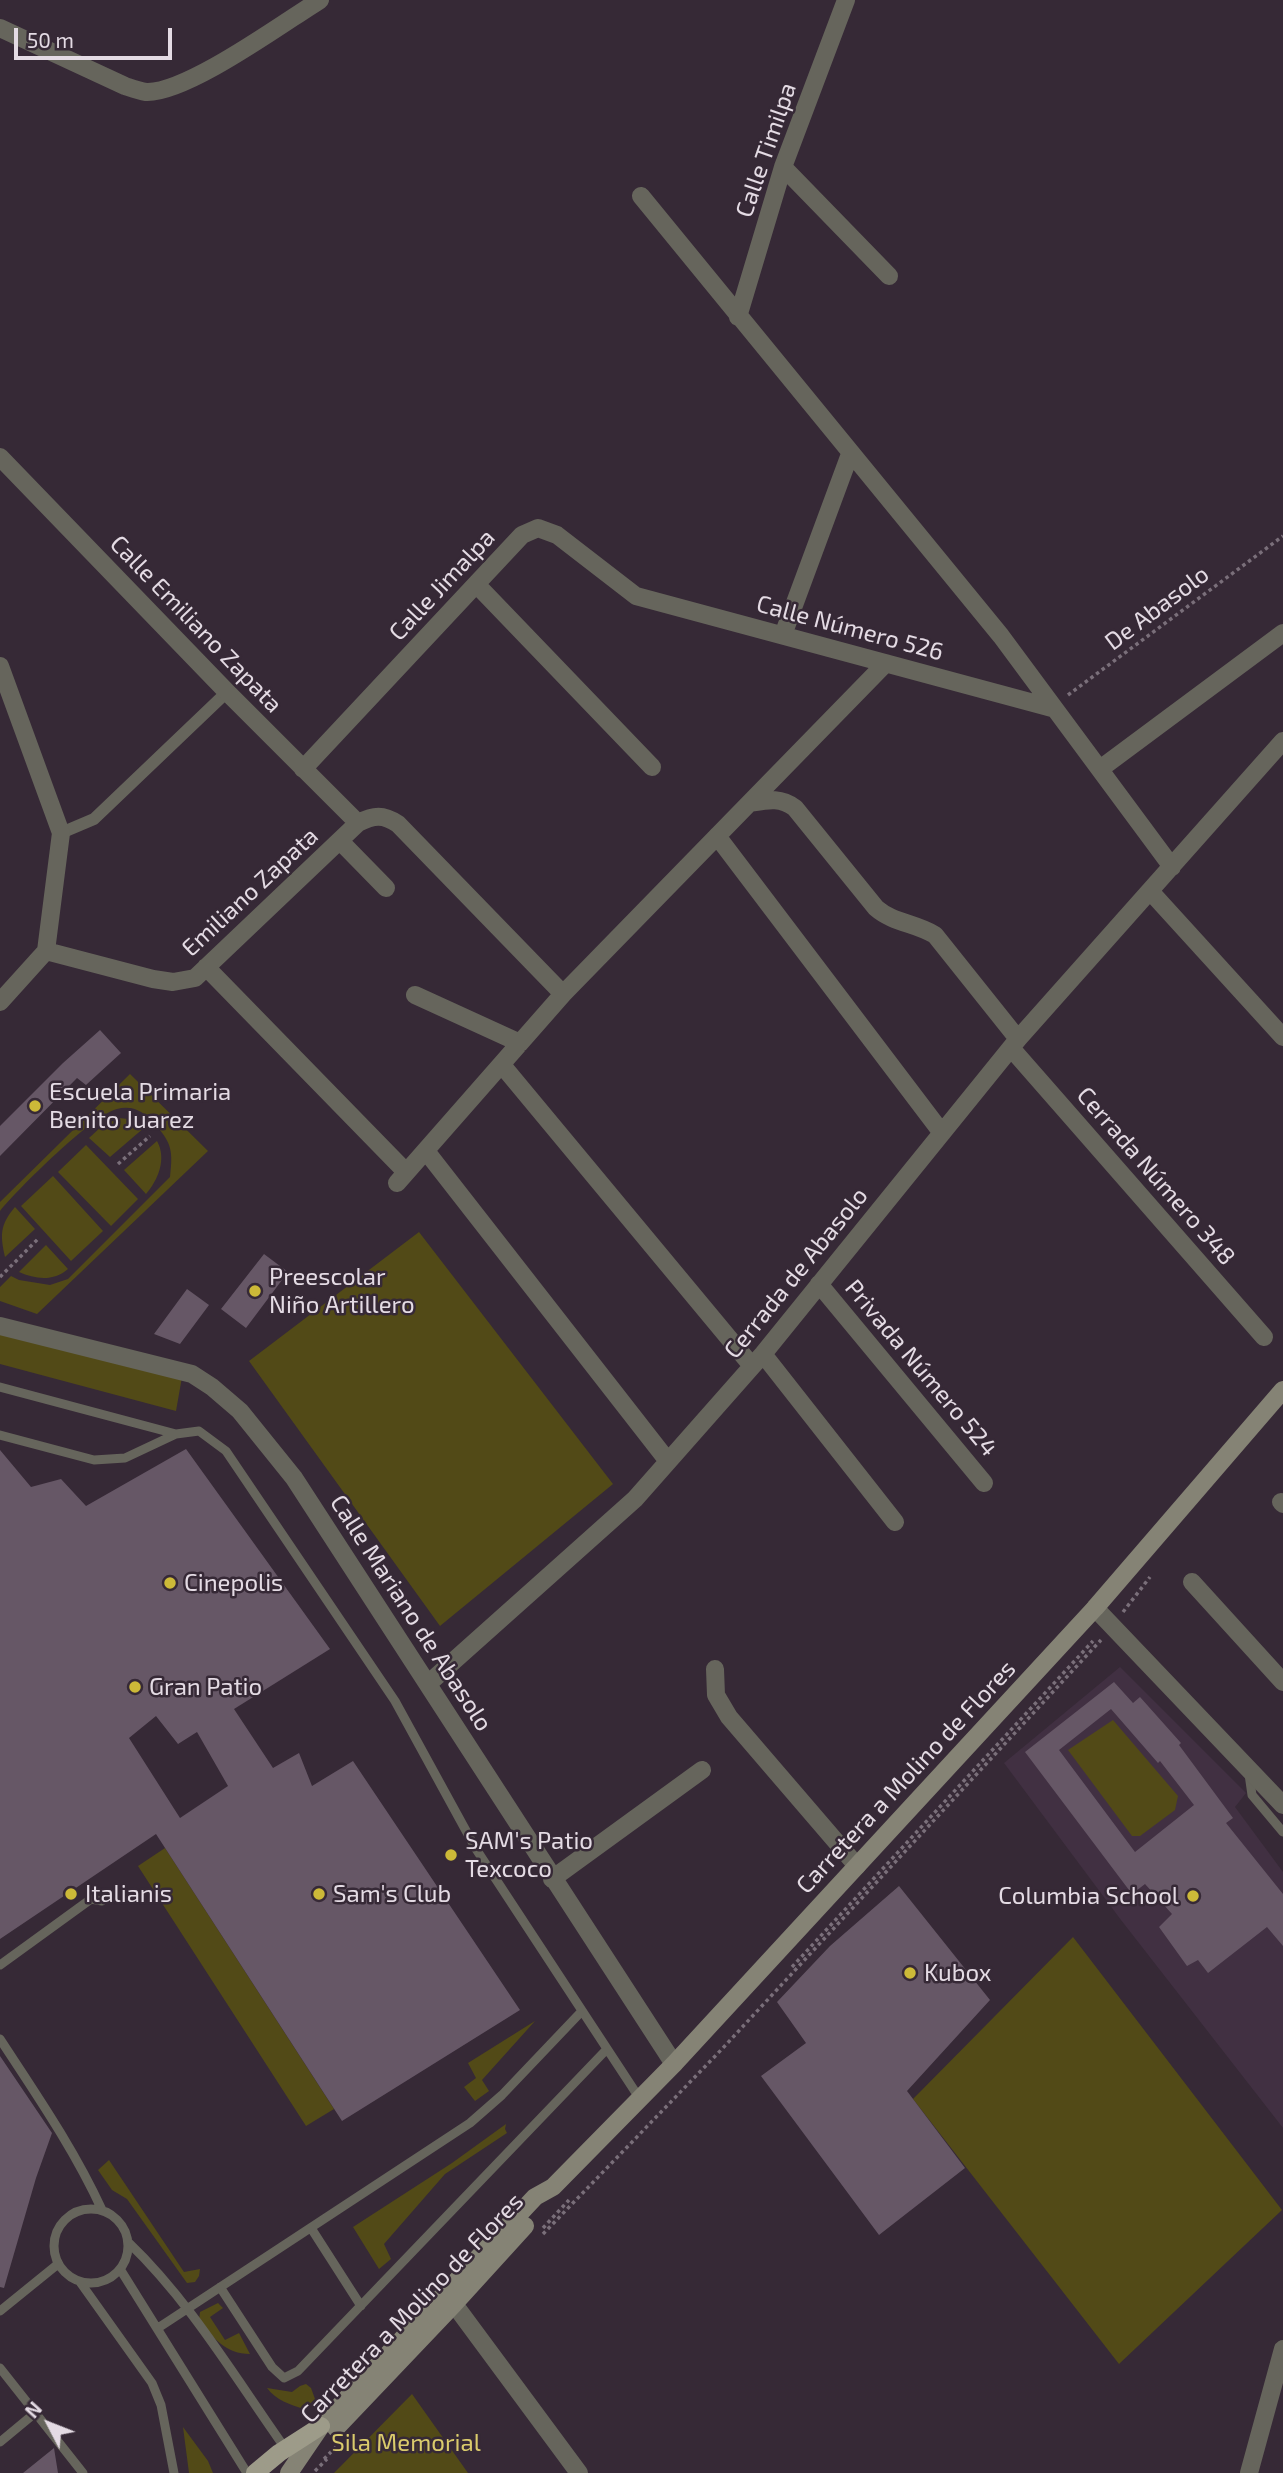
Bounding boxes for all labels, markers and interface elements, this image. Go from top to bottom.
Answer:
scale bar [18,14,175,58]
text: 50 m [27,27,74,52]
street label: Calle Timilpa [730,79,802,221]
street label: Calle Jimalpa [383,523,501,647]
street label: Calle Emiliano Zapata [104,529,288,719]
street label: De Abasolo [1099,560,1215,656]
street label: Calle Número 526 [753,589,947,667]
street label: Emiliano Zapata [176,822,324,962]
place label: Escuela Primaria Benito Juarez [49,1078,231,1134]
street label: Cerrada Número 348 [1071,1081,1241,1271]
marker: Escuela Primaria Benito Juarez [27,1098,43,1114]
street label: Cerrada de Abasolo [718,1182,874,1364]
place label: Preescolar Niño Artillero [269,1263,415,1319]
street label: Privada Número 524 [839,1274,1003,1462]
marker: Preescolar Niño Artillero [247,1283,263,1299]
street label: Calle Mariano de Abasolo [324,1490,498,1736]
place label: Cinepolis [184,1569,283,1597]
marker: Cinepolis [162,1575,178,1591]
street label: Carretera a Molino de Flores [790,1654,1022,1900]
place label: Gran Patio [149,1673,262,1701]
marker: Gran Patio [127,1679,143,1695]
place label: SAM's Patio Texcoco [465,1827,593,1883]
marker: SAM's Patio Texcoco [443,1847,459,1863]
place label: Italianis [85,1880,172,1908]
place label: Sam's Club [333,1880,451,1908]
place label: Columbia School [998,1882,1179,1910]
marker: Italianis [63,1886,79,1902]
marker: Sam's Club [311,1886,327,1902]
marker: Columbia School [1185,1888,1201,1904]
place label: Kubox [924,1959,991,1987]
marker: Kubox [902,1965,918,1981]
street label: Carretera a Molino de Flores [295,2187,529,2429]
north arrow [14,2389,84,2459]
text: N [20,2397,46,2422]
park label: Sila Memorial [331,2429,481,2457]

